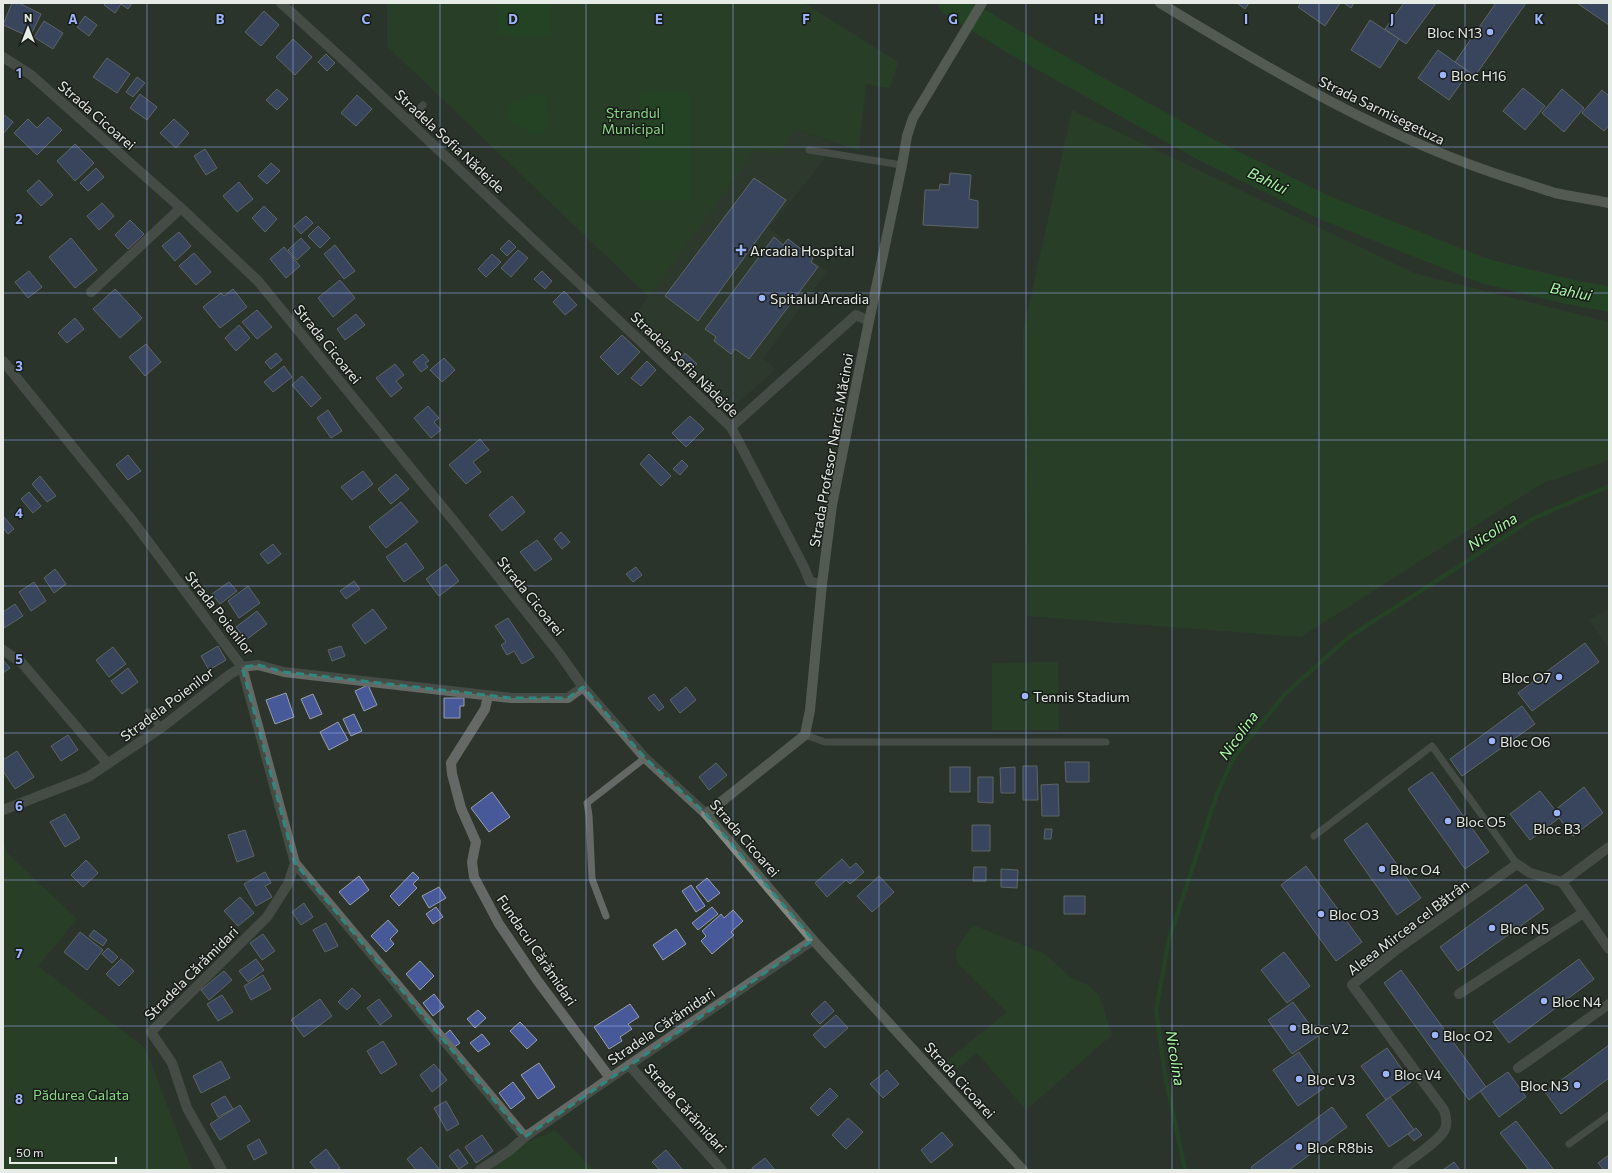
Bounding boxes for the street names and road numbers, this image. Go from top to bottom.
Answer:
street label: Strada Sarmisegetuza [1316,72,1448,148]
street label: Strada Cicoarei [55,77,139,153]
street label: Stradela Sofia Nădejde [392,86,508,196]
street label: Strada Cicoarei [291,301,365,387]
street label: Stradela Sofia Nădejde [627,308,743,420]
street label: Strada Profesor Narcis Măcinoi [806,352,856,548]
street label: Strada Cicoarei [494,553,568,639]
street label: Strada Poienilor [182,568,258,659]
street label: Stradela Poienilor [117,663,217,745]
street label: Strada Cicoarei [707,796,783,880]
street label: Aleea Mircea cel Bătrân [1344,876,1472,978]
street label: Fundacul Cărămidari [494,891,580,1009]
street label: Stradela Cărămidari [141,923,241,1023]
street label: Stradela Cărămidari [604,984,718,1068]
street label: Strada Cicoarei [921,1038,999,1122]
street label: Strada Cărămidari [641,1060,731,1156]

